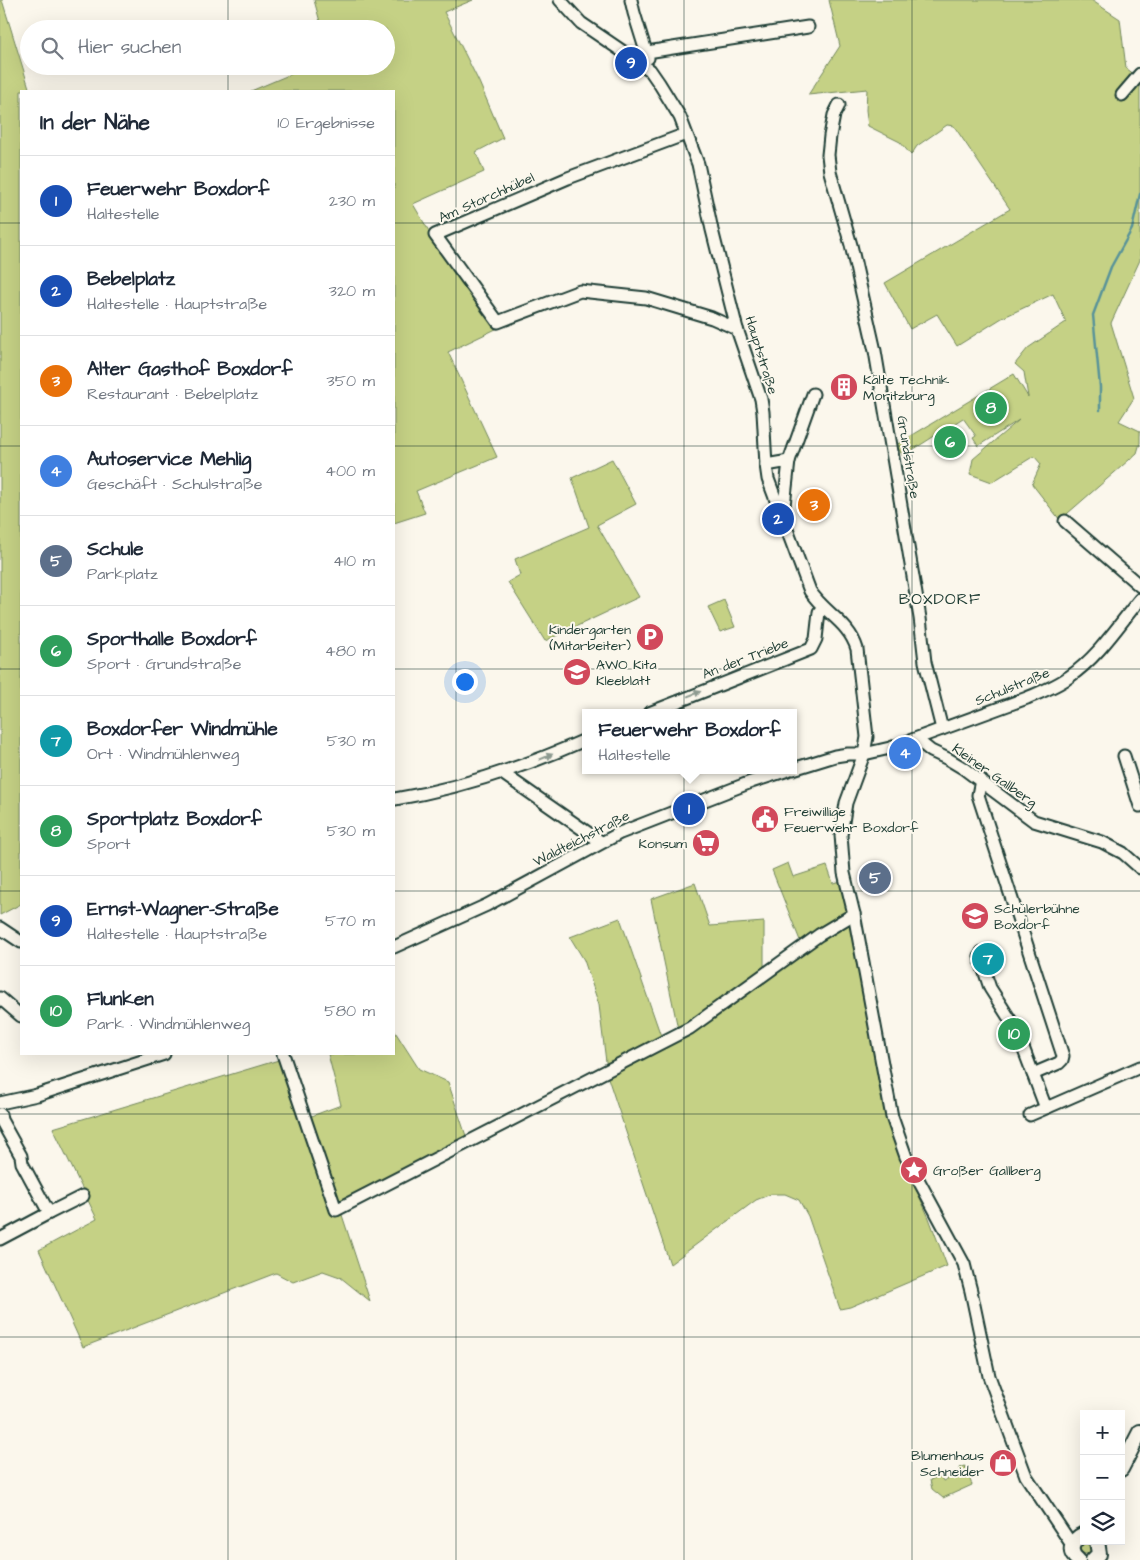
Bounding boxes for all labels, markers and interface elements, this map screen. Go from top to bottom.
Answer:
search box [20,20,395,75]
icon: search [38,34,66,62]
text: Hier suchen [78,34,181,61]
pin: 9 [615,44,647,82]
text: In der Nähe [40,108,150,137]
text: 10 Ergebnisse [277,112,375,134]
street label: Am Storchhübel [435,168,538,228]
text: Feuerwehr Boxdorf [87,176,269,203]
text: 1 [55,190,57,212]
text: 230 m [329,190,375,212]
text: Haltestelle [87,203,159,225]
text: Bebelplatz [87,266,175,293]
text: 2 [51,280,61,302]
text: 320 m [329,280,375,302]
text: Haltestelle · Hauptstraße [87,293,267,315]
street label: Hauptstraße [740,314,783,397]
text: Alter Gasthof Boxdorf [87,356,293,383]
text: 3 [52,370,60,392]
text: 350 m [327,370,375,392]
place label: Kälte Technik Moritzburg [863,370,950,406]
building icon: Kälte Technik Moritzburg [829,372,859,402]
text: Restaurant · Bebelplatz [87,383,258,405]
pin: 8 [975,389,1007,427]
street label: Grundstraße [892,414,925,501]
pin: 6 [934,423,966,461]
text: Autoservice Mehlig [87,446,251,473]
text: 4 [51,460,61,482]
text: 400 m [325,460,375,482]
text: Geschäft · Schulstraße [87,473,262,495]
pin: 3 [798,486,830,524]
pin: 2 [762,500,794,538]
text: Schule [87,536,144,563]
text: 5 [50,550,62,572]
text: 410 m [333,550,375,572]
text: Parkplatz [87,563,158,585]
district label: BOXDORF [899,588,981,610]
place label: Kindergarten (Mitarbeiter) [549,620,631,656]
parking icon: Kindergarten (Mitarbeiter) [635,622,665,652]
text: Sporthalle Boxdorf [87,626,257,653]
street label: An der Triebe [699,633,792,685]
text: 6 [51,640,61,662]
text: 480 m [325,640,375,662]
text: Sport · Grundstraße [87,653,241,675]
place label: AWO Kita Kleeblatt [596,655,657,691]
school or university icon: AWO Kita Kleeblatt [562,657,592,687]
street label: Schulstraße [972,663,1053,711]
your location [452,669,478,695]
one-way arrow [687,690,702,698]
popup [582,709,797,774]
text: Boxdorfer Windmühle [87,716,278,743]
text: Feuerwehr Boxdorf [598,717,781,744]
text: 7 [51,730,61,752]
text: 530 m [327,730,375,752]
pin: 4 [889,734,921,772]
street label: Kleiner Gallberg [948,739,1041,813]
text: Ort · Windmühlenweg [87,743,239,765]
text: Haltestelle [598,744,671,766]
one-way arrow [539,752,553,760]
pin: 1 [673,790,705,828]
place label: Freiwillige Feuerwehr Boxdorf [784,802,919,838]
public building icon: Freiwillige Feuerwehr Boxdorf [750,804,780,834]
text: Sportplatz Boxdorf [87,806,262,833]
street label: Waldteichstraße [530,806,634,872]
text: 8 [51,820,61,842]
text: 530 m [327,820,375,842]
supermarket icon: Konsum [691,828,721,858]
text: Sport [87,833,130,855]
place label: Konsum [639,834,687,854]
pin: 5 [859,859,891,897]
text: Ernst-Wagner-Straße [87,896,279,923]
place label: Schülerbühne Boxdorf [994,899,1080,935]
school or university icon: Schülerbühne Boxdorf [960,901,990,931]
text: 9 [51,910,61,932]
text: 570 m [325,910,375,932]
text: Haltestelle · Hauptstraße [87,923,267,945]
pin: 7 [972,940,1004,978]
text: Flunken [87,986,154,1013]
text: 10 [50,1000,62,1022]
text: 580 m [324,1000,375,1022]
text: Park · Windmühlenweg [87,1013,250,1035]
pin: 10 [998,1015,1030,1053]
place icon: Großer Gallberg [899,1155,929,1185]
place label: Großer Gallberg [933,1161,1041,1181]
map controls [1080,1410,1125,1545]
button: + [1080,1410,1125,1455]
place label: Blumenhaus Schneider [911,1446,984,1482]
shop icon: Blumenhaus Schneider [988,1448,1018,1478]
button: − [1080,1455,1125,1500]
button: layers [1080,1500,1125,1545]

